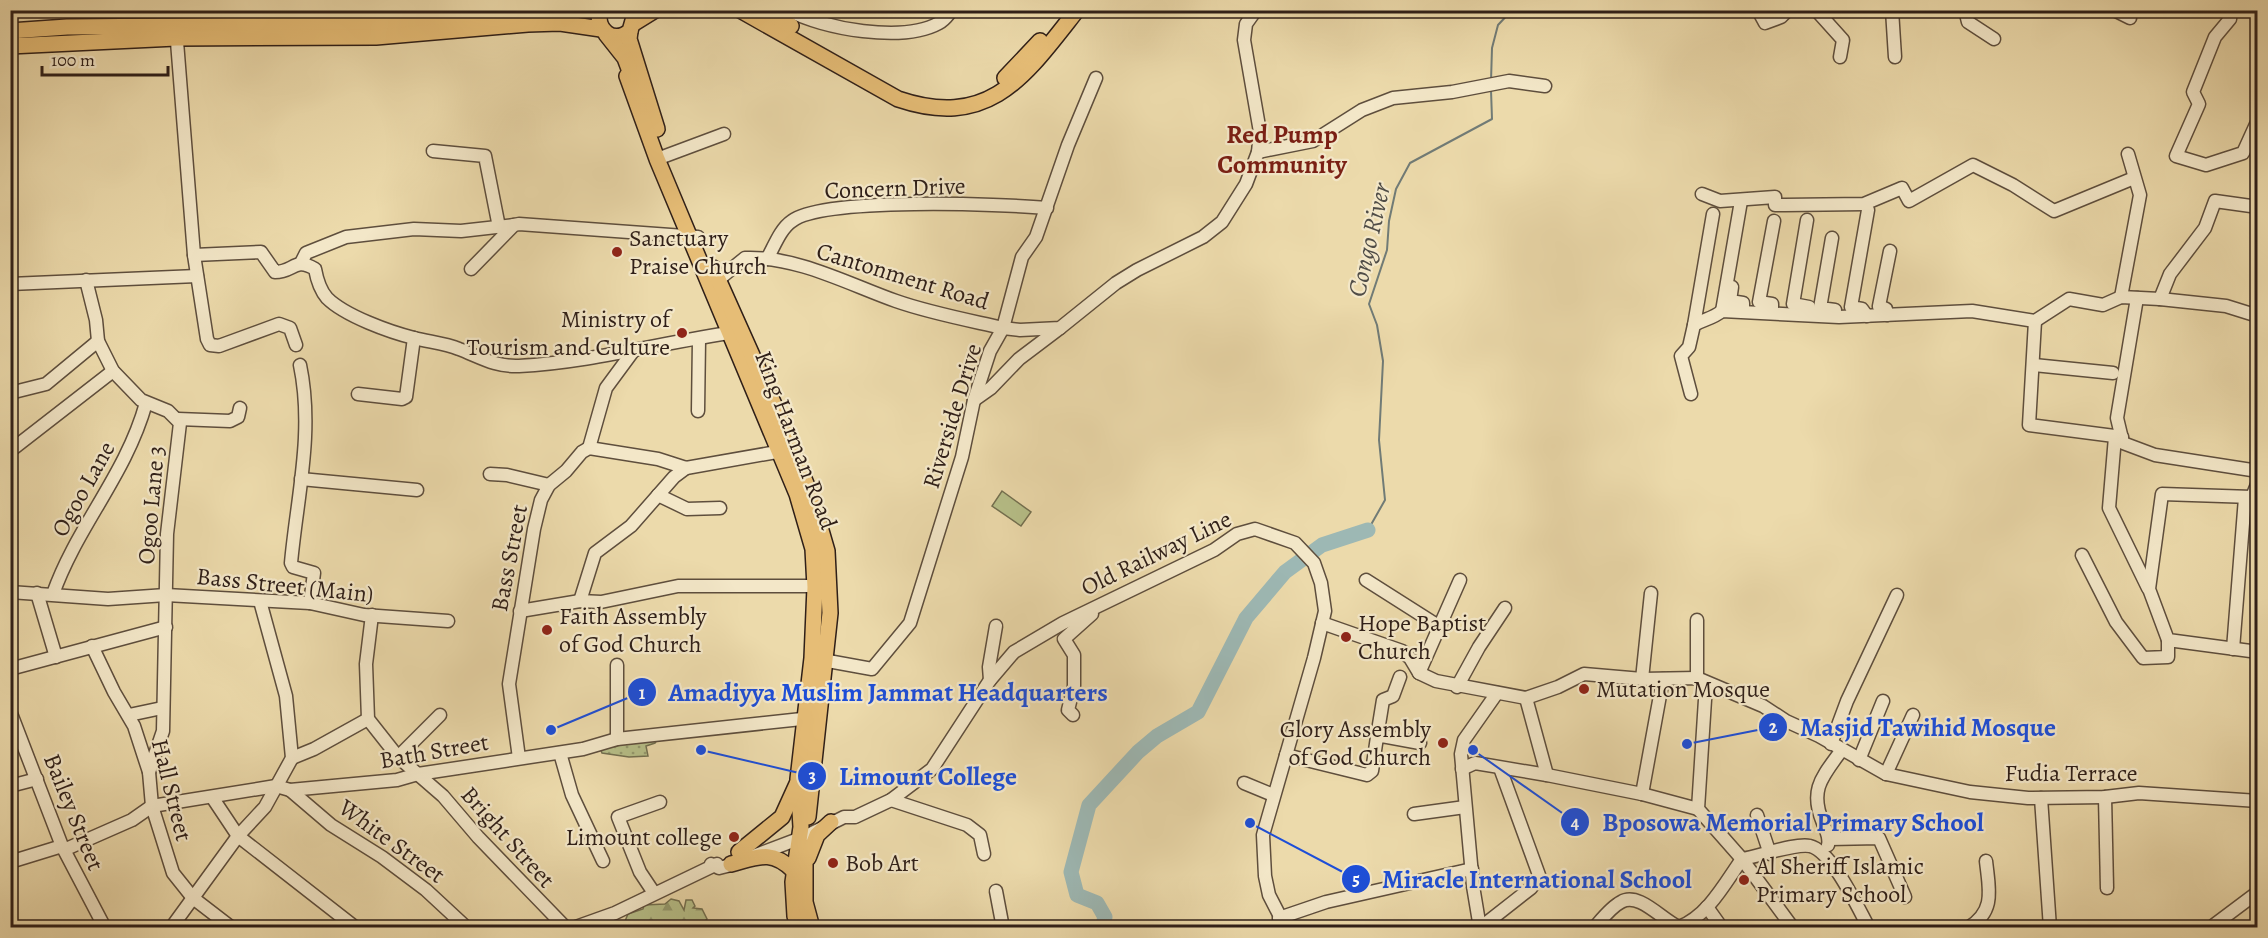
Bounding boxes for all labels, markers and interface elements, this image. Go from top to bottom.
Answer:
scale bar [42,39,168,77]
text: 100 m [51,48,95,72]
district label: Red Pump Community [1217,117,1348,182]
street label: Concern Drive [824,170,966,206]
water label: Congo River [1339,179,1399,300]
place label: Sanctuary Praise Church [629,222,767,282]
street label: Cantonment Road [813,235,993,317]
marker: Sanctuary Praise Church [610,245,624,259]
place label: Ministry of Tourism and Culture [467,303,673,363]
marker: Ministry of Tourism and Culture [675,326,689,340]
street label: Riverside Drive [915,340,989,492]
street label: King Harman Road [747,346,845,534]
street label: Ogoo Lane [44,436,122,542]
street label: Ogoo Lane 3 [130,444,172,566]
street label: Bass Street [483,502,535,614]
street label: Old Railway Line [1075,503,1237,603]
street label: Bass Street (Main) [195,560,375,610]
place label: Faith Assembly of God Church [559,600,707,660]
place label: Hope Baptist Church [1358,607,1486,667]
marker: Faith Assembly of God Church [540,623,554,637]
marker: Hope Baptist Church [1339,630,1353,644]
callout: Amadiyya Muslim Jammat Headquarters [627,670,1120,714]
place label: Mutation Mosque [1596,673,1770,705]
text: Amadiyya Muslim Jammat Headquarters [667,675,1108,710]
text: 1 [639,681,646,705]
marker: Mutation Mosque [1577,682,1591,696]
callout: Masjid Tawihid Mosque [1758,705,2068,749]
text: Masjid Tawihid Mosque [1800,710,2056,745]
place label: Glory Assembly of God Church [1280,713,1431,773]
text: 2 [1769,715,1778,739]
street label: Bath Street [377,726,491,776]
street label: Hall Street [144,736,200,845]
marker: Glory Assembly of God Church [1436,736,1450,750]
street label: Bailey Street [36,749,112,875]
callout: Limount College [797,754,1029,798]
street label: Fudia Terrace [2004,757,2138,789]
text: Limount College [839,759,1017,794]
text: 3 [808,764,816,788]
street label: Bright Street [454,779,562,895]
street label: White Street [332,791,452,890]
callout: Bposowa Memorial Primary School [1560,800,1996,844]
text: Bposowa Memorial Primary School [1602,805,1984,840]
text: 4 [1571,810,1580,834]
place label: Limount college [566,821,722,853]
marker: Limount college [727,830,741,844]
place label: Bob Art [845,847,919,879]
place label: Al Sheriff Islamic Primary School [1755,850,1924,910]
marker: Bob Art [826,856,840,870]
callout: Miracle International School [1341,857,1704,901]
text: Miracle International School [1382,862,1692,897]
text: 5 [1352,867,1360,891]
marker: Al Sheriff Islamic Primary School [1737,873,1751,887]

